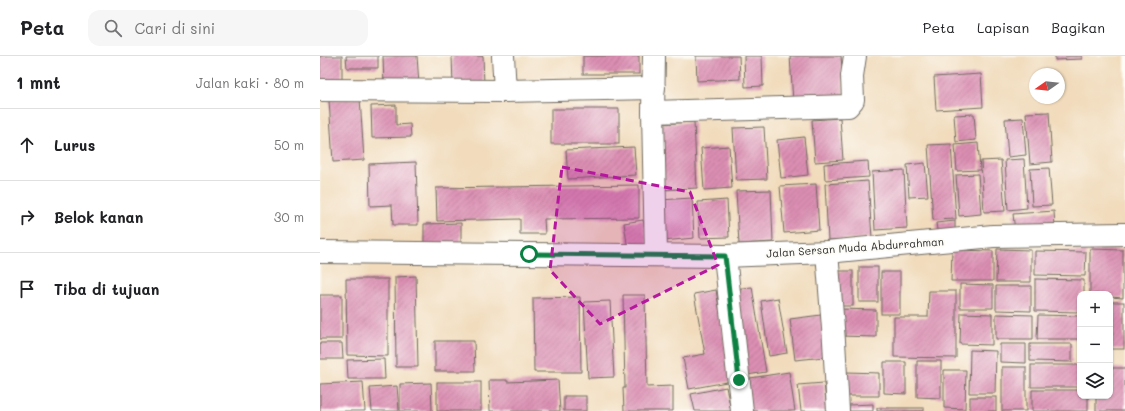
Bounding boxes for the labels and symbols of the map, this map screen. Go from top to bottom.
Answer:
north arrow [1029,68,1065,104]
street label: Jalan Sersan Muda Abdurrahman [766,233,944,261]
route start [520,245,538,263]
route end [730,371,748,389]

